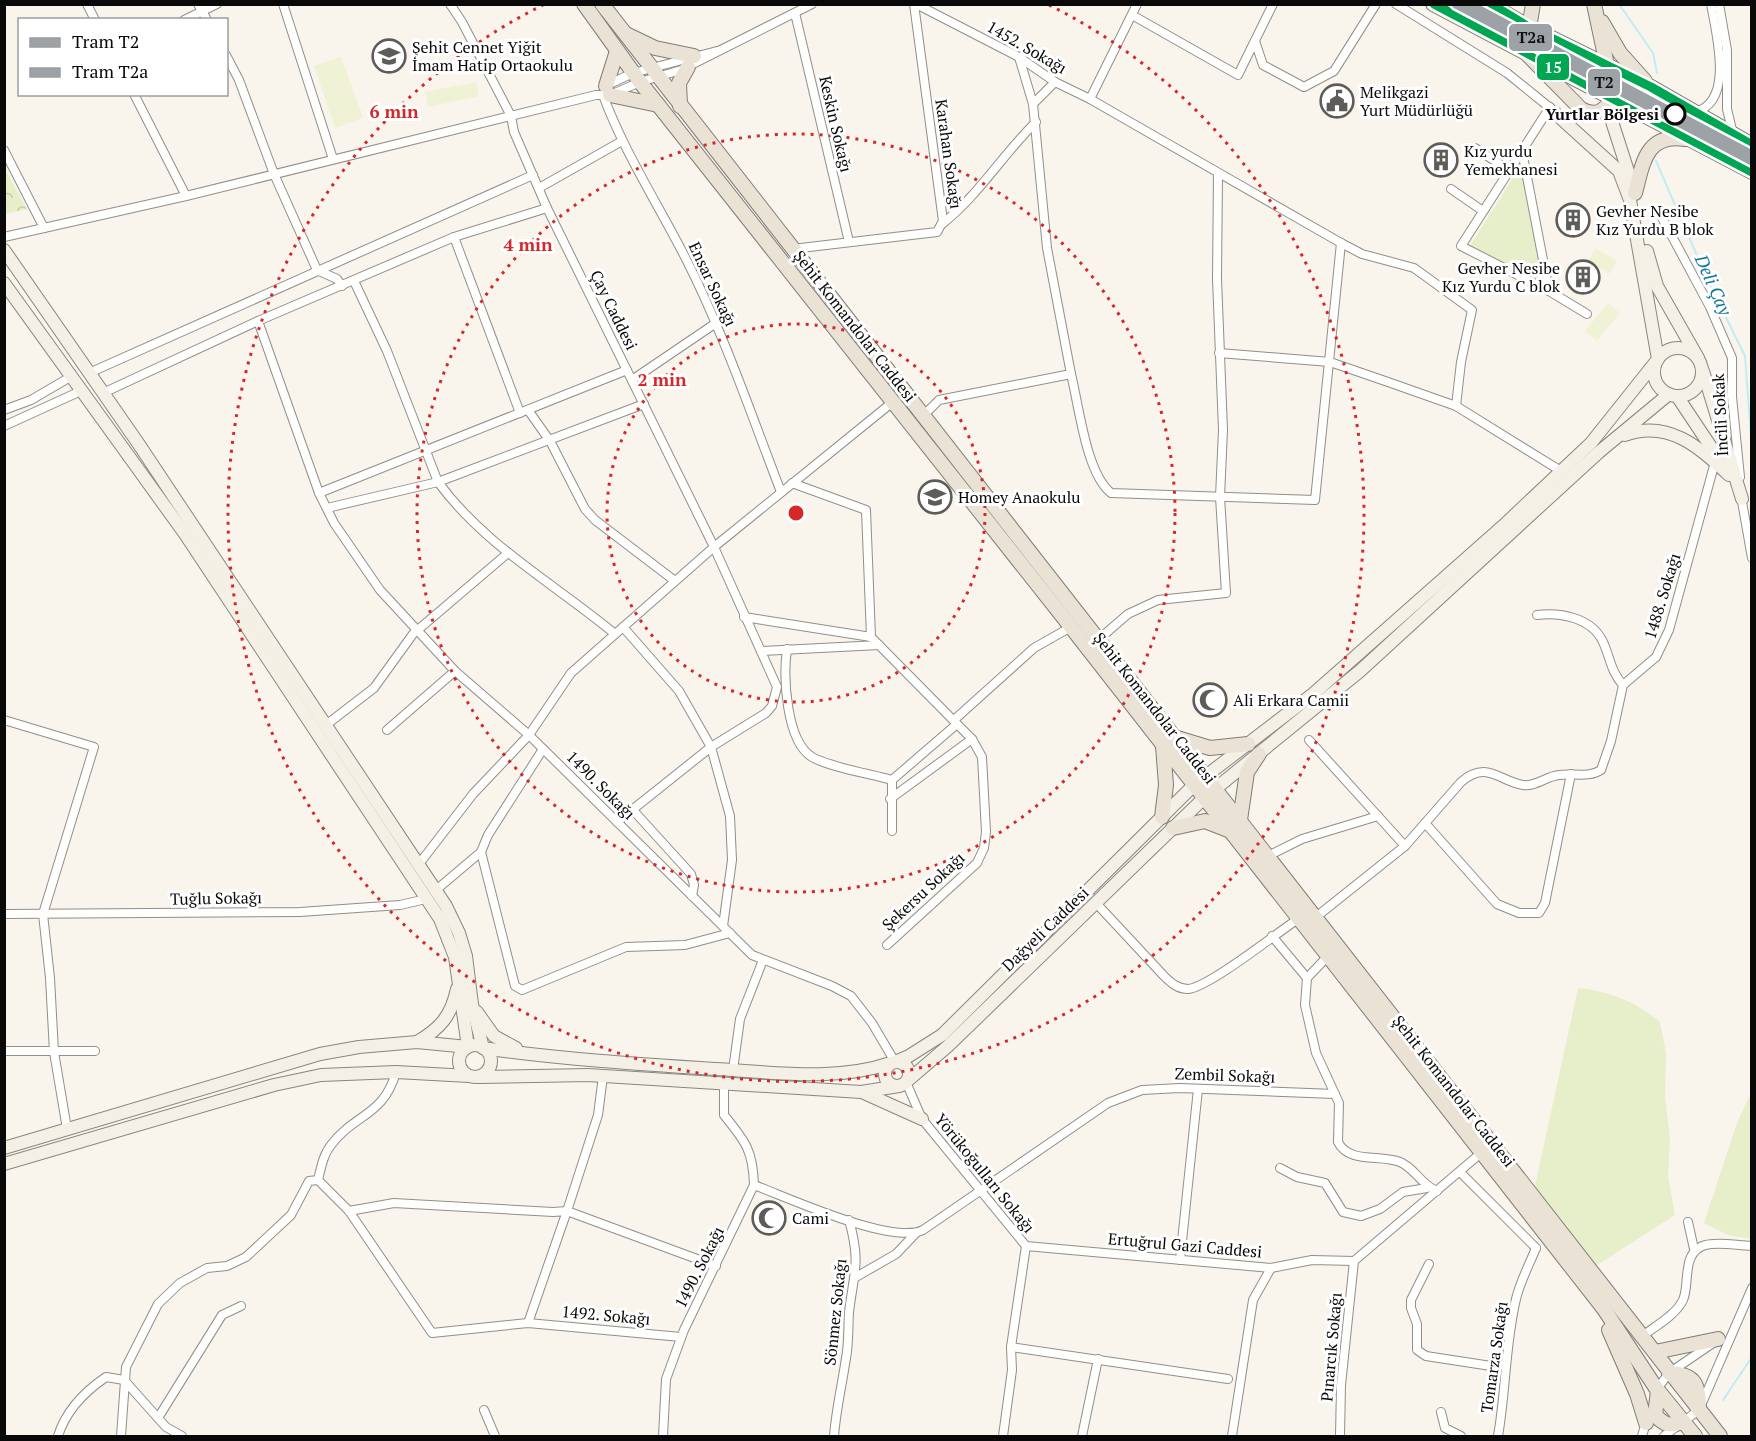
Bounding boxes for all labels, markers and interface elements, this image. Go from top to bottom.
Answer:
street label: 1452. Sokağı [983,15,1071,79]
legend [18,18,228,96]
line badge: T2a [1508,23,1553,52]
text: T2a [1517,26,1545,48]
text: Tram T2 [72,29,139,53]
place label: Şehit Cennet Yiğit İmam Hatip Ortaokulu [412,36,573,76]
school or university icon: Şehit Cennet Yiğit İmam Hatip Ortaokulu [371,38,407,74]
line badge: 15 [1536,53,1570,81]
text: 15 [1544,56,1562,78]
text: Tram T2a [72,59,148,83]
line badge: T2 [1587,68,1621,97]
text: T2 [1594,71,1614,93]
street label: Keskin Sokağı [814,74,858,174]
place label: Melikgazi Yurt Müdürlüğü [1360,81,1473,121]
public building icon: Melikgazi Yurt Müdürlüğü [1319,83,1355,119]
street label: Karahan Sokağı [930,98,968,210]
text: 6 min [369,99,419,123]
place label: Yurtlar Bölgesi [1545,103,1659,125]
marker: Yurtlar Bölgesi [1664,103,1686,125]
place label: Kız yurdu Yemekhanesi [1464,140,1558,180]
building icon: Kız yurdu Yemekhanesi [1423,142,1459,178]
place label: Gevher Nesibe Kız Yurdu B blok [1596,200,1714,240]
building icon: Gevher Nesibe Kız Yurdu B blok [1555,202,1591,238]
text: 4 min [503,232,553,256]
street label: Ensar Sokağı [684,238,742,330]
street label: Şehit Komandolar Caddesi [789,246,921,407]
water label: Deli Çay [1690,250,1738,319]
place label: Gevher Nesibe Kız Yurdu C blok [1442,257,1561,297]
building icon: Gevher Nesibe Kız Yurdu C blok [1565,259,1601,295]
street label: Çay Caddesi [585,266,643,354]
text: 2 min [637,367,687,391]
street label: İncili Sokak [1707,372,1733,457]
school or university icon: Homey Anaokulu [917,479,953,515]
place label: Homey Anaokulu [958,486,1081,508]
centre of rings [786,503,806,523]
street label: 1488. Sokağı [1638,550,1686,642]
street label: Şehit Komandolar Caddesi [1089,628,1221,789]
mosque icon: Ali Erkara Camii [1192,682,1228,718]
place label: Ali Erkara Camii [1233,689,1349,711]
street label: 1490. Sokağı [562,746,640,824]
street label: Şekersu Sokağı [877,847,969,935]
street label: Dağyeli Caddesi [997,882,1093,976]
street label: Tuğlu Sokağı [170,886,262,910]
street label: Şehit Komandolar Caddesi [1388,1011,1520,1172]
street label: Zembil Sokağı [1174,1062,1276,1088]
street label: Yörükoğulları Sokağı [930,1109,1040,1238]
mosque icon: Cami [751,1200,787,1236]
place label: Cami [792,1207,829,1229]
street label: 1490. Sokağı [669,1222,729,1312]
street label: Ertuğrul Gazi Caddesi [1107,1227,1263,1263]
street label: Sönmez Sokağı [818,1257,852,1367]
street label: Pınarcık Sokağı [1315,1291,1347,1403]
street label: 1492. Sokağı [561,1300,651,1330]
street label: Tomarza Sokağı [1475,1300,1513,1414]

